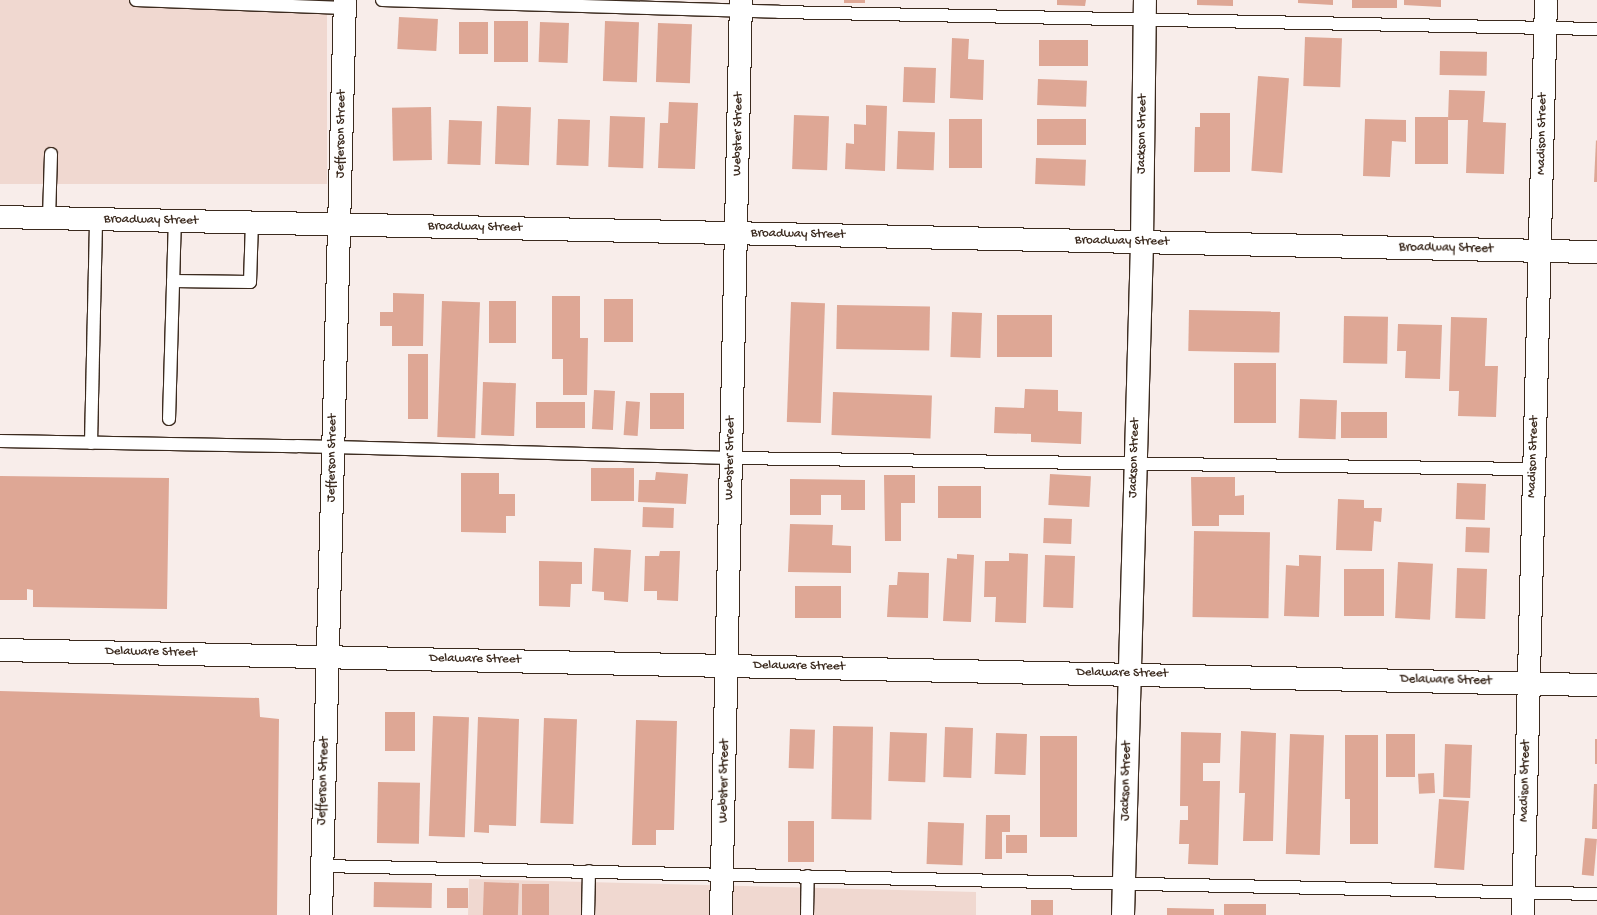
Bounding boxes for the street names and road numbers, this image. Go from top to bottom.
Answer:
street label: Jefferson Street [333,90,351,178]
street label: Webster Street [730,92,748,176]
street label: Madison Street [1534,93,1552,175]
street label: Jackson Street [1135,94,1151,174]
street label: Broadway Street [104,212,198,230]
street label: Broadway Street [428,219,522,237]
street label: Broadway Street [751,226,845,244]
street label: Broadway Street [1075,233,1169,251]
street label: Broadway Street [1399,240,1493,258]
street label: Jefferson Street [324,414,342,502]
street label: Webster Street [722,416,740,500]
street label: Madison Street [1525,416,1543,498]
street label: Jackson Street [1126,418,1144,498]
street label: Delaware Street [105,644,197,662]
street label: Delaware Street [429,651,521,669]
street label: Delaware Street [753,658,845,676]
street label: Delaware Street [1076,665,1168,683]
street label: Delaware Street [1400,672,1492,690]
street label: Jefferson Street [315,737,333,825]
street label: Webster Street [716,739,734,823]
street label: Madison Street [1517,740,1535,822]
street label: Jackson Street [1119,741,1135,821]

